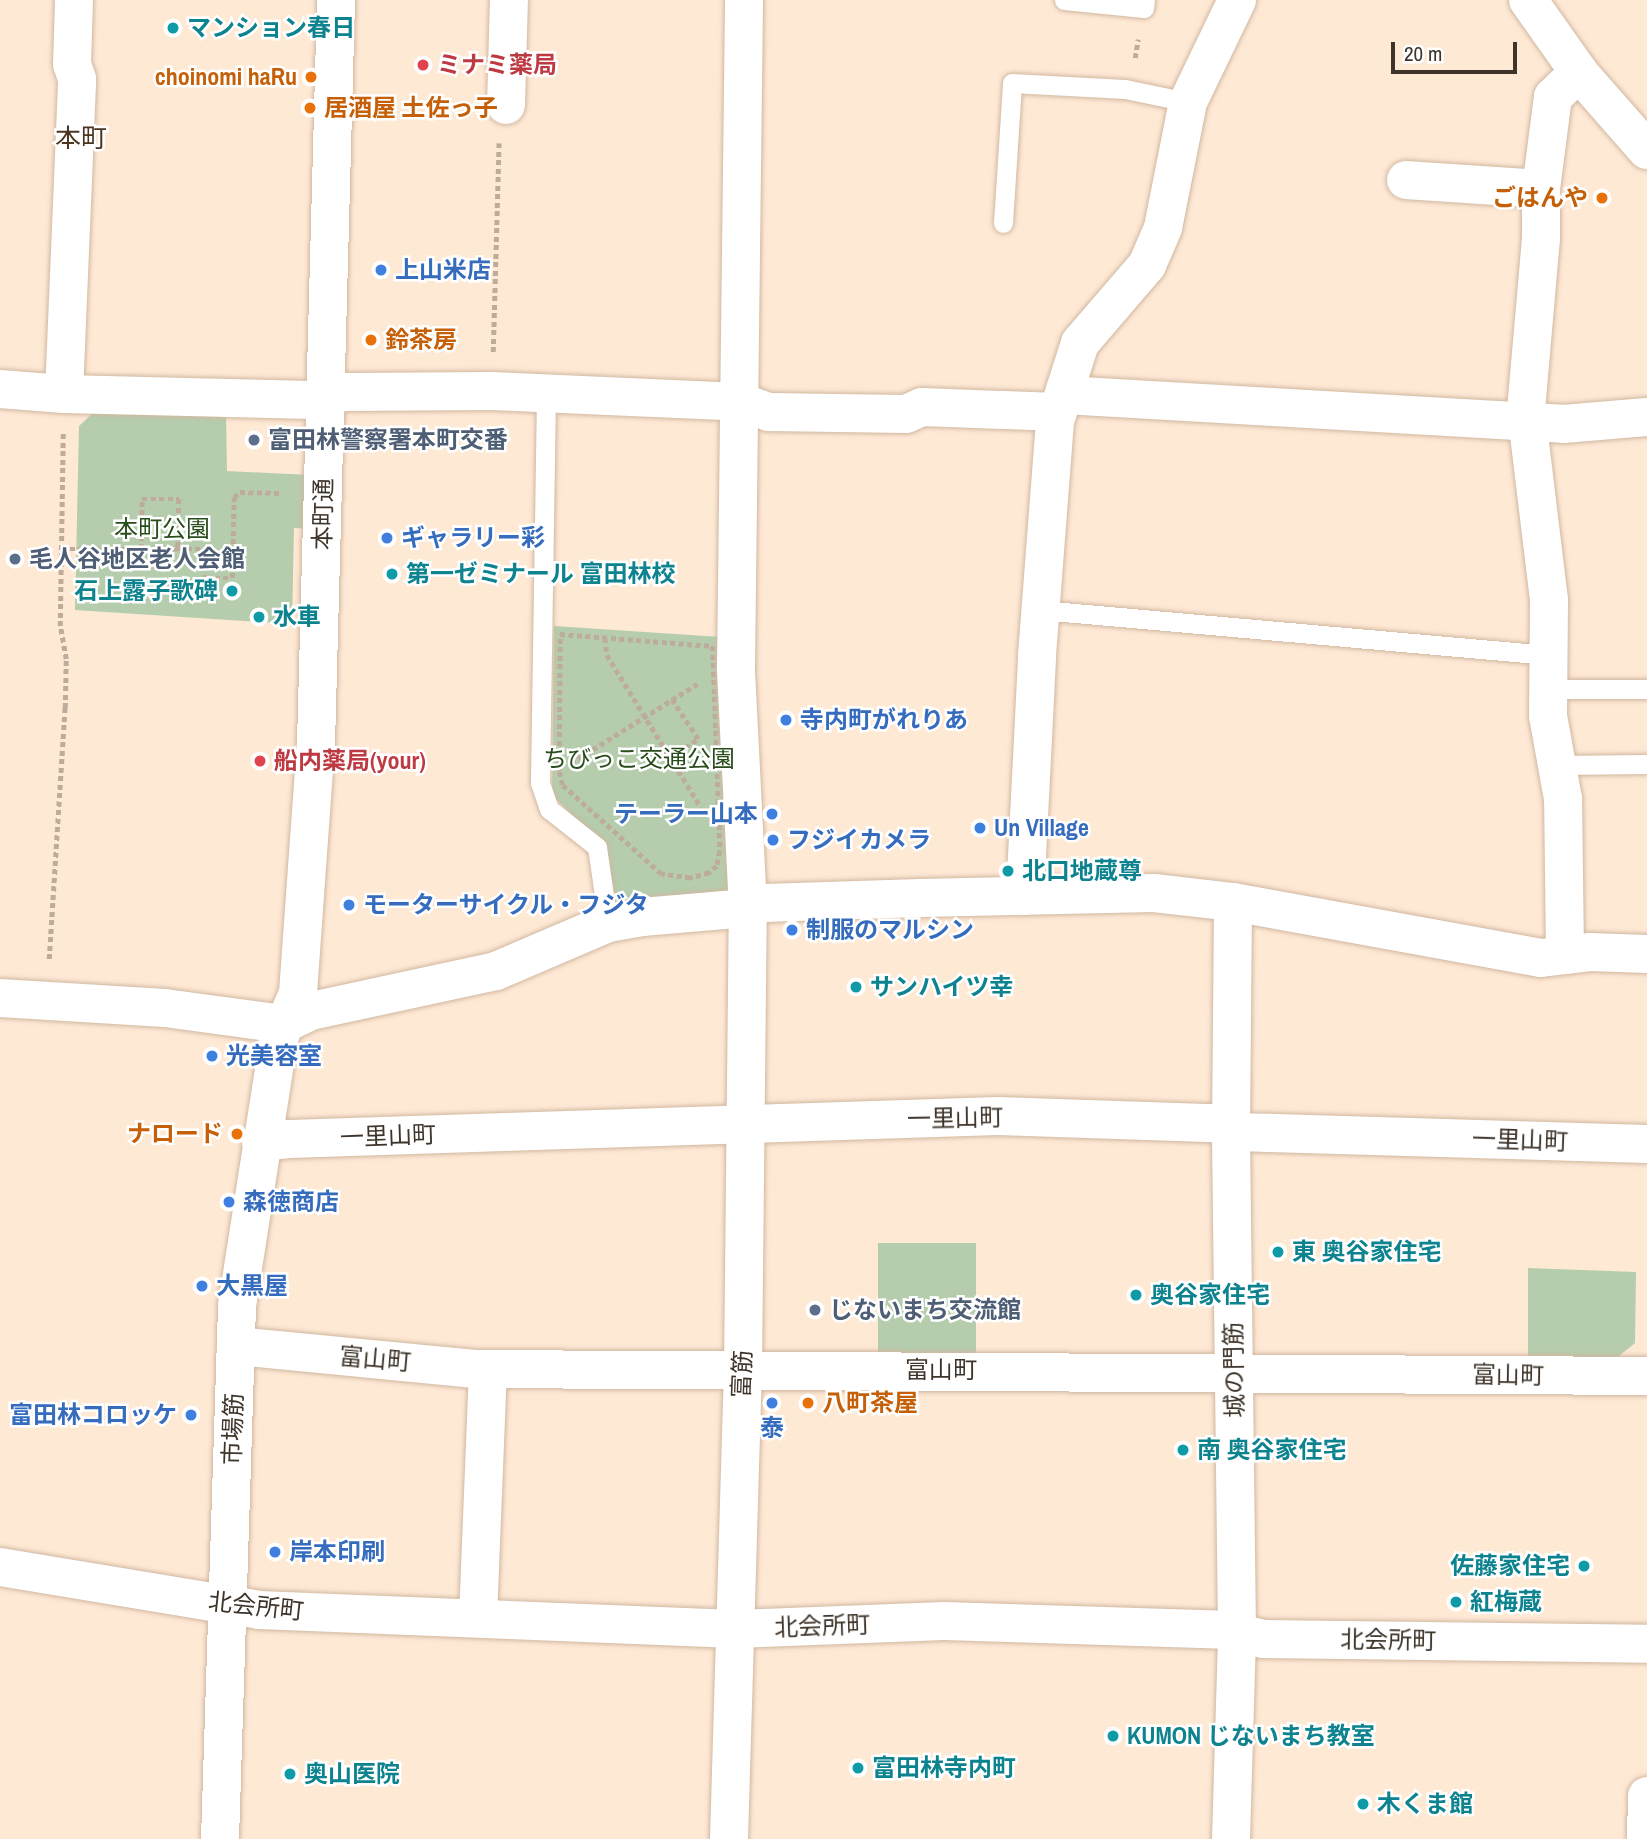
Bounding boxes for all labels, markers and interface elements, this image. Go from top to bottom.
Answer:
place label: マンション春日 [187,14,355,42]
marker: マンション春日 [165,20,181,36]
scale bar [1395,28,1521,72]
text: 20 m [1404,39,1442,68]
place label: ミナミ薬局 [437,51,557,79]
marker: ミナミ薬局 [415,57,431,73]
place label: choinomi haRu [155,63,297,91]
marker: choinomi haRu [303,69,319,85]
place label: 居酒屋 土佐っ子 [324,94,497,122]
marker: 居酒屋 土佐っ子 [302,100,318,116]
district label: 本町 [55,122,107,154]
place label: ごはんや [1492,184,1588,212]
marker: ごはんや [1594,190,1610,206]
place label: 上山米店 [395,256,491,284]
marker: 上山米店 [373,262,389,278]
place label: 鈴茶房 [385,326,457,354]
marker: 鈴茶房 [363,332,379,348]
place label: 富田林警察署本町交番 [268,426,508,454]
marker: 富田林警察署本町交番 [246,432,262,448]
street label: 本町通 [308,478,338,550]
park label: 本町公園 [114,515,210,543]
place label: ギャラリー彩 [401,524,545,552]
marker: ギャラリー彩 [379,530,395,546]
place label: 毛人谷地区老人会館 [29,545,245,573]
marker: 毛人谷地区老人会館 [7,551,23,567]
place label: 第一ゼミナール 富田林校 [406,560,675,588]
marker: 第一ゼミナール 富田林校 [384,566,400,582]
place label: 石上露子歌碑 [74,577,218,605]
marker: 石上露子歌碑 [224,583,240,599]
place label: 水車 [273,603,321,631]
marker: 水車 [251,609,267,625]
place label: 寺内町がれりあ [800,706,968,734]
marker: 寺内町がれりあ [778,712,794,728]
park label: ちびっこ交通公園 [543,745,735,773]
place label: 船内薬局(your) [274,747,426,775]
marker: 船内薬局(your) [252,753,268,769]
place label: テーラー山本 [614,800,758,828]
marker: テーラー山本 [764,806,780,822]
place label: Un Village [994,814,1089,842]
marker: Un Village [972,820,988,836]
place label: フジイカメラ [787,826,931,854]
marker: フジイカメラ [765,832,781,848]
place label: 北口地蔵尊 [1022,857,1142,885]
marker: 北口地蔵尊 [1000,863,1016,879]
place label: モーターサイクル・フジタ [363,891,651,919]
marker: モーターサイクル・フジタ [341,897,357,913]
place label: 制服のマルシン [806,916,974,944]
marker: 制服のマルシン [784,922,800,938]
place label: サンハイツ幸 [870,973,1014,1001]
marker: サンハイツ幸 [848,979,864,995]
place label: 光美容室 [226,1042,322,1070]
marker: 光美容室 [204,1048,220,1064]
street label: 一里山町 [907,1103,1003,1133]
place label: ナロード [127,1120,223,1148]
street label: 一里山町 [340,1120,436,1152]
street label: 一里山町 [1472,1124,1568,1156]
marker: ナロード [229,1126,245,1142]
place label: 森徳商店 [243,1188,339,1216]
marker: 森徳商店 [221,1194,237,1210]
place label: 東 奥谷家住宅 [1292,1238,1441,1266]
marker: 東 奥谷家住宅 [1270,1244,1286,1260]
place label: 大黒屋 [216,1272,288,1300]
marker: 大黒屋 [194,1278,210,1294]
place label: 奥谷家住宅 [1150,1281,1270,1309]
marker: 奥谷家住宅 [1128,1287,1144,1303]
place label: じないまち交流館 [829,1296,1021,1324]
marker: じないまち交流館 [807,1302,823,1318]
street label: 城の門筋 [1219,1322,1249,1418]
street label: 富山町 [338,1342,412,1376]
street label: 富筋 [727,1350,757,1398]
street label: 富山町 [905,1356,977,1384]
street label: 富山町 [1472,1360,1544,1390]
place label: 八町茶屋 [822,1389,918,1417]
street label: 市場筋 [217,1393,249,1465]
marker: 泰 [764,1395,780,1411]
marker: 八町茶屋 [800,1395,816,1411]
place label: 富田林コロッケ [9,1401,177,1429]
marker: 富田林コロッケ [183,1407,199,1423]
place label: 泰 [760,1414,784,1442]
place label: 南 奥谷家住宅 [1197,1436,1346,1464]
marker: 南 奥谷家住宅 [1175,1442,1191,1458]
place label: 岸本印刷 [289,1538,385,1566]
marker: 岸本印刷 [267,1544,283,1560]
place label: 佐藤家住宅 [1450,1552,1570,1580]
marker: 佐藤家住宅 [1576,1558,1592,1574]
street label: 北会所町 [207,1587,305,1625]
place label: 紅梅蔵 [1470,1588,1542,1616]
marker: 紅梅蔵 [1448,1594,1464,1610]
street label: 北会所町 [774,1610,870,1642]
street label: 北会所町 [1340,1625,1436,1655]
place label: KUMON じないまち教室 [1127,1722,1375,1750]
marker: KUMON じないまち教室 [1105,1728,1121,1744]
place label: 富田林寺内町 [872,1754,1016,1782]
place label: 奥山医院 [304,1760,400,1788]
marker: 富田林寺内町 [850,1760,866,1776]
marker: 奥山医院 [282,1766,298,1782]
place label: 木くま館 [1377,1790,1473,1818]
marker: 木くま館 [1355,1796,1371,1812]

